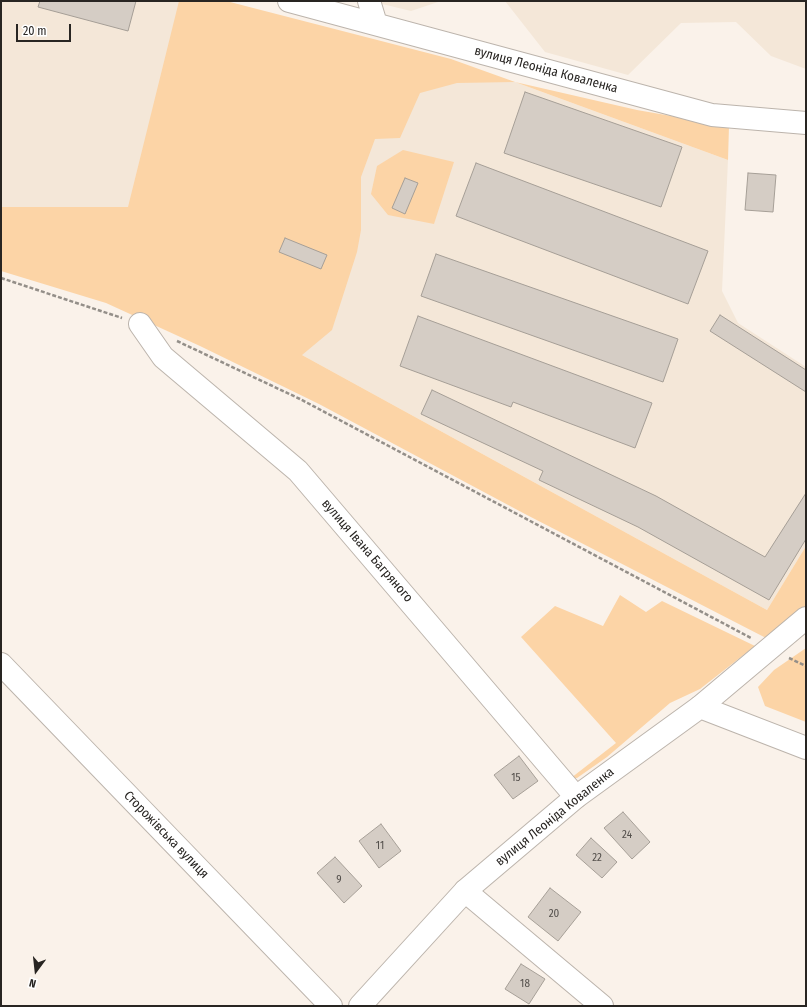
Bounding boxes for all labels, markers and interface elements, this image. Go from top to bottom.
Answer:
scale bar [18,16,73,42]
text: 20 m [23,24,47,38]
street label: вулиця Леоніда Коваленка [473,43,619,97]
street label: вулиця Івана Багряного [318,496,416,606]
street label: вулиця Леоніда Коваленка [493,764,617,870]
house number: 15 [511,771,521,785]
street label: Сторожівська вулиця [120,788,212,882]
house number: 24 [622,828,632,842]
house number: 11 [376,839,384,853]
house number: 22 [592,851,602,865]
house number: 9 [336,873,342,887]
house number: 20 [549,907,559,921]
north arrow [16,951,56,991]
text: N [28,976,38,990]
house number: 18 [520,977,530,991]

